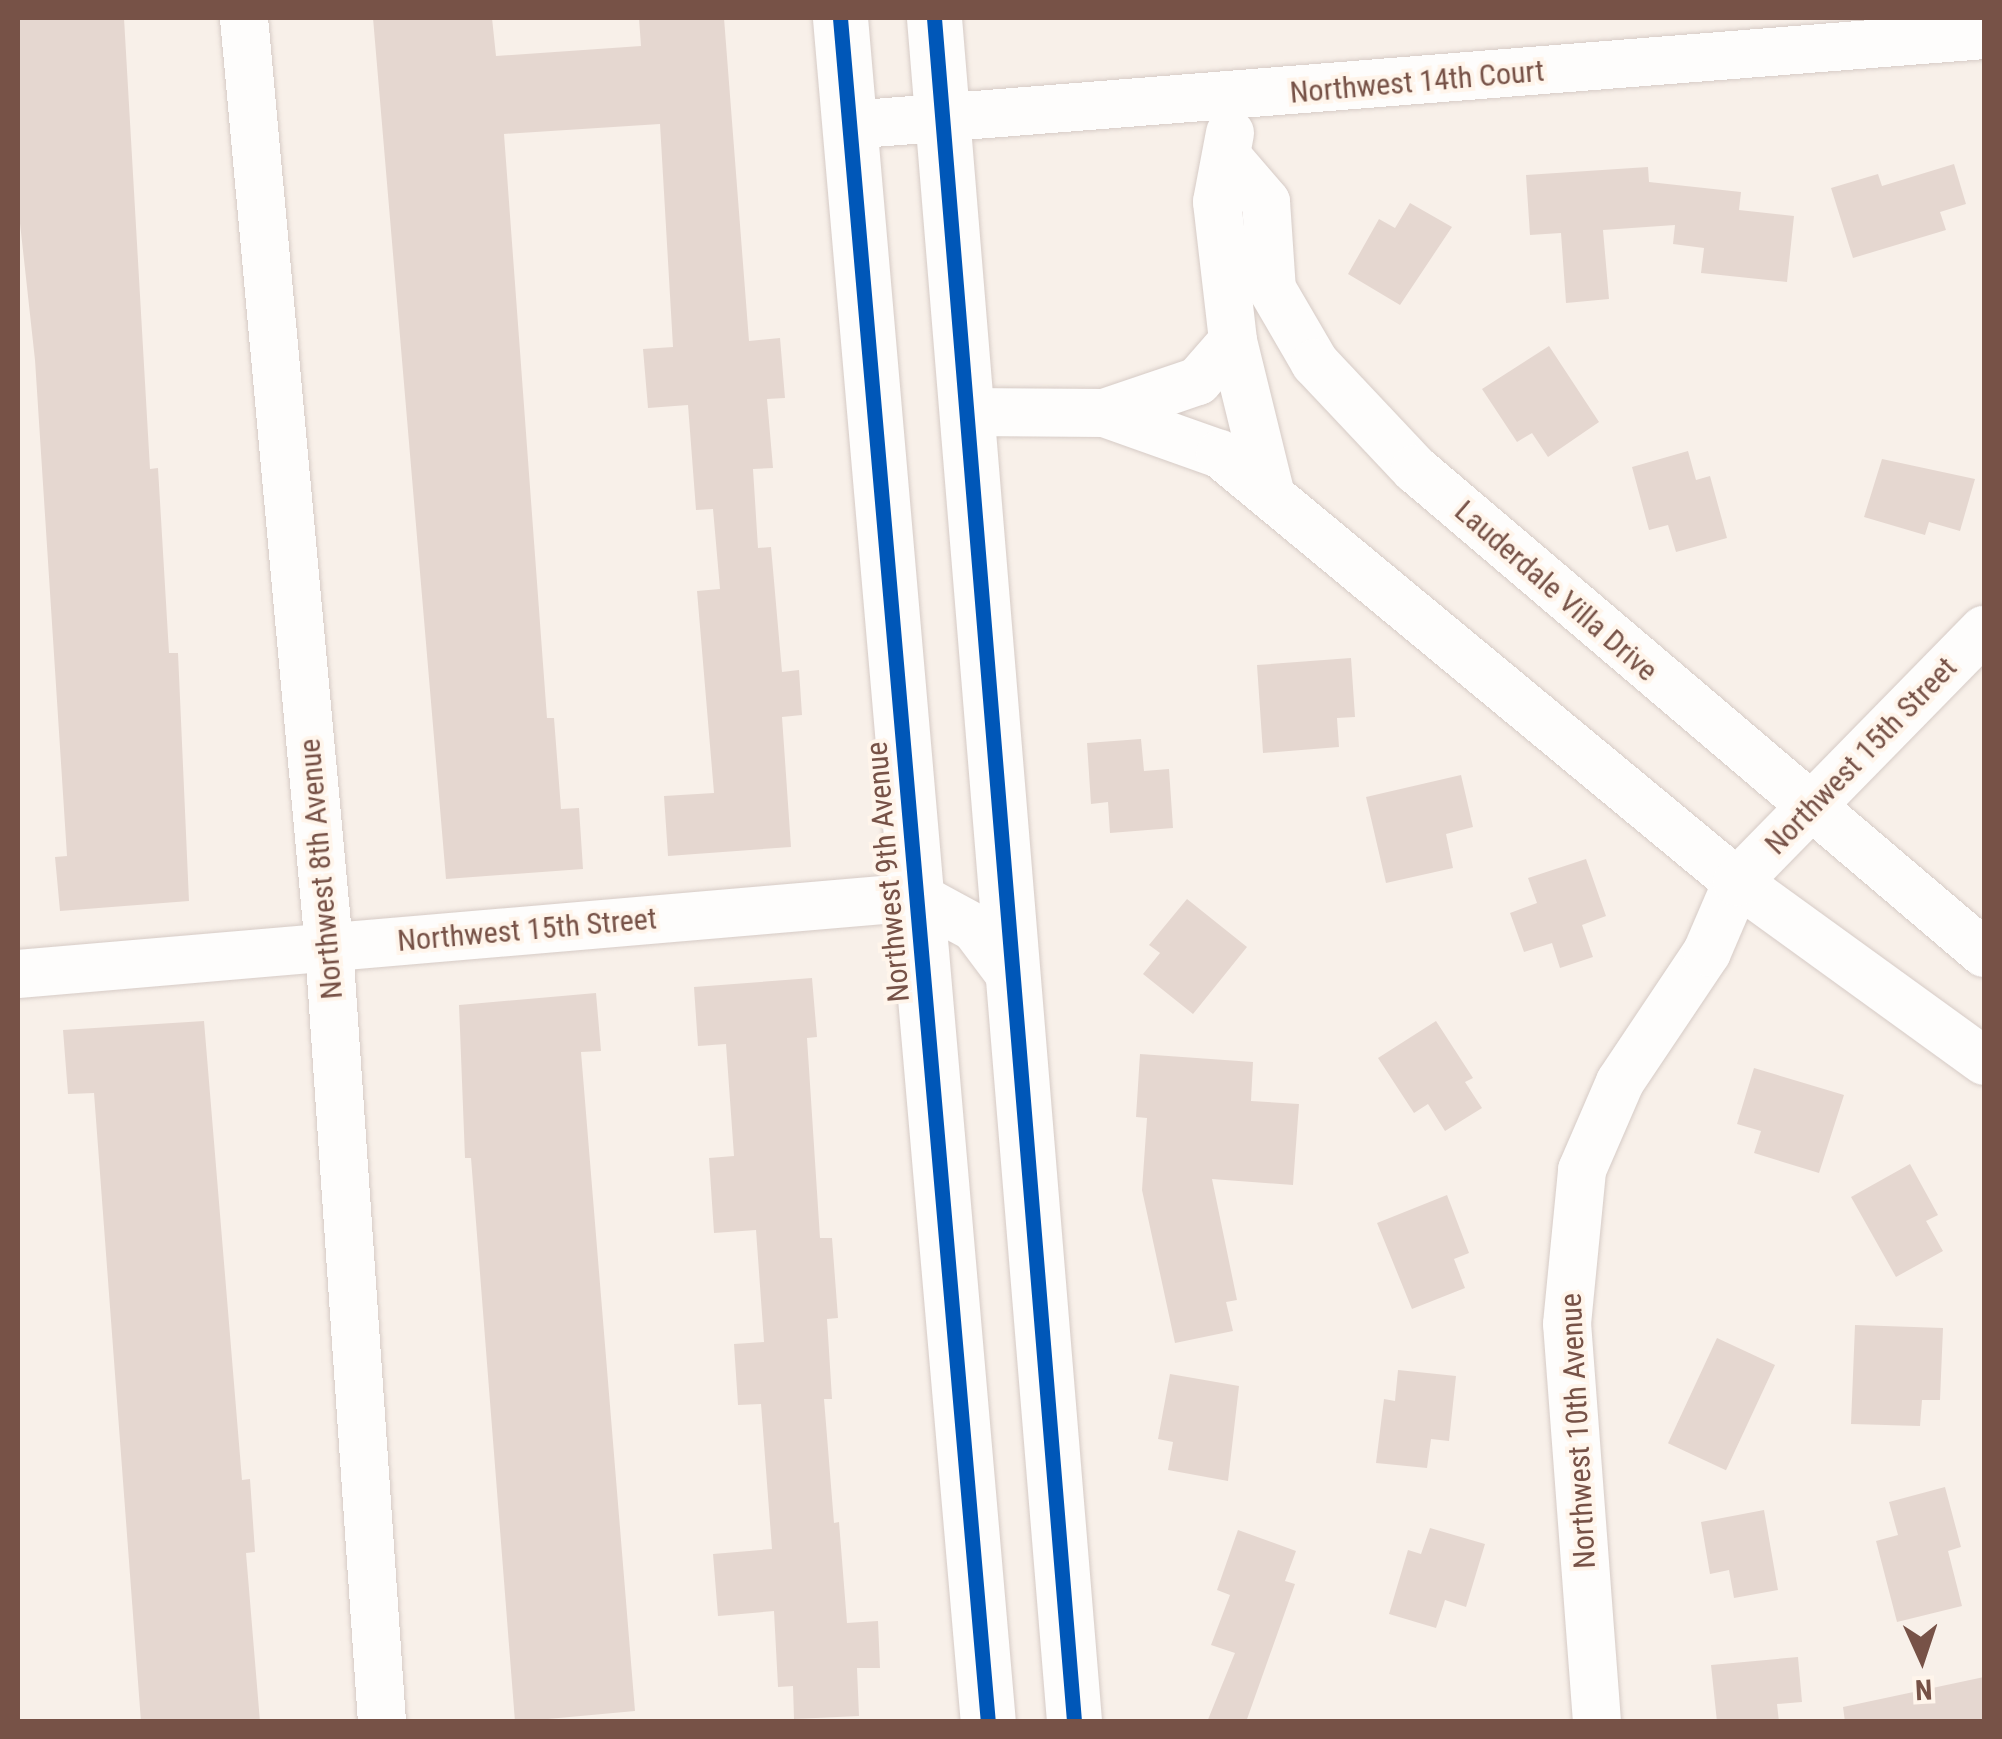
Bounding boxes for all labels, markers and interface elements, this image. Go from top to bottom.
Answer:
street label: Northwest 14th Court [1288,53,1546,111]
street label: Lauderdale Villa Drive [1447,493,1665,689]
street label: Northwest 15th Street [1758,650,1964,862]
street label: Northwest 8th Avenue [292,737,350,1001]
street label: Northwest 9th Avenue [859,740,917,1004]
street label: Northwest 15th Street [396,901,658,959]
street label: Northwest 10th Avenue [1553,1292,1603,1570]
north arrow [1872,1609,1972,1709]
text: N [1914,1673,1933,1706]

